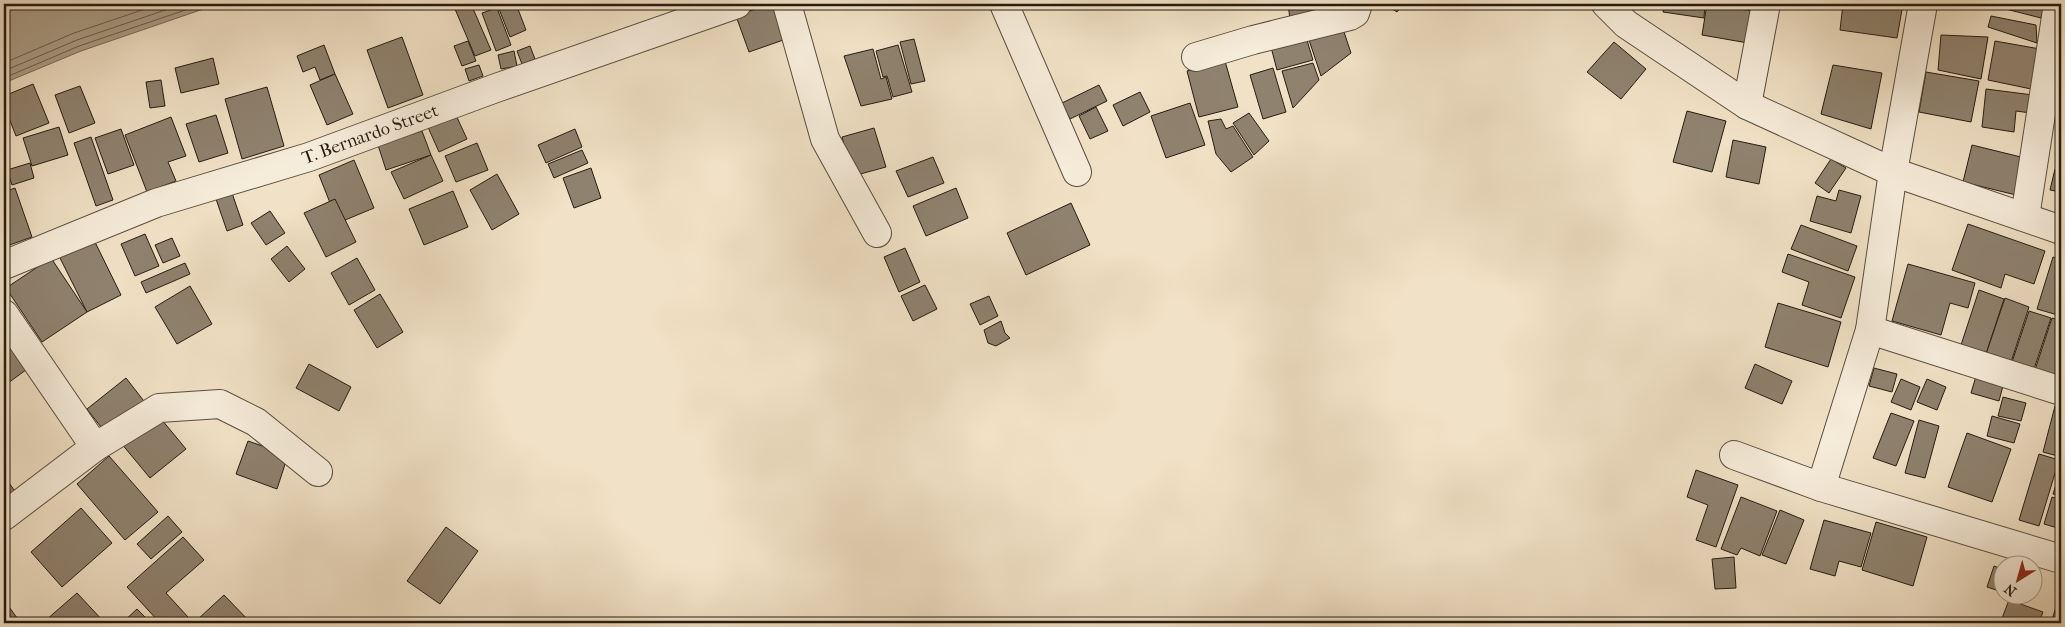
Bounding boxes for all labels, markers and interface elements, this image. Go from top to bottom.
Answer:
street label: T. Bernardo Street [299,100,442,169]
north arrow [1992,554,2042,604]
text: N [2001,580,2020,600]

